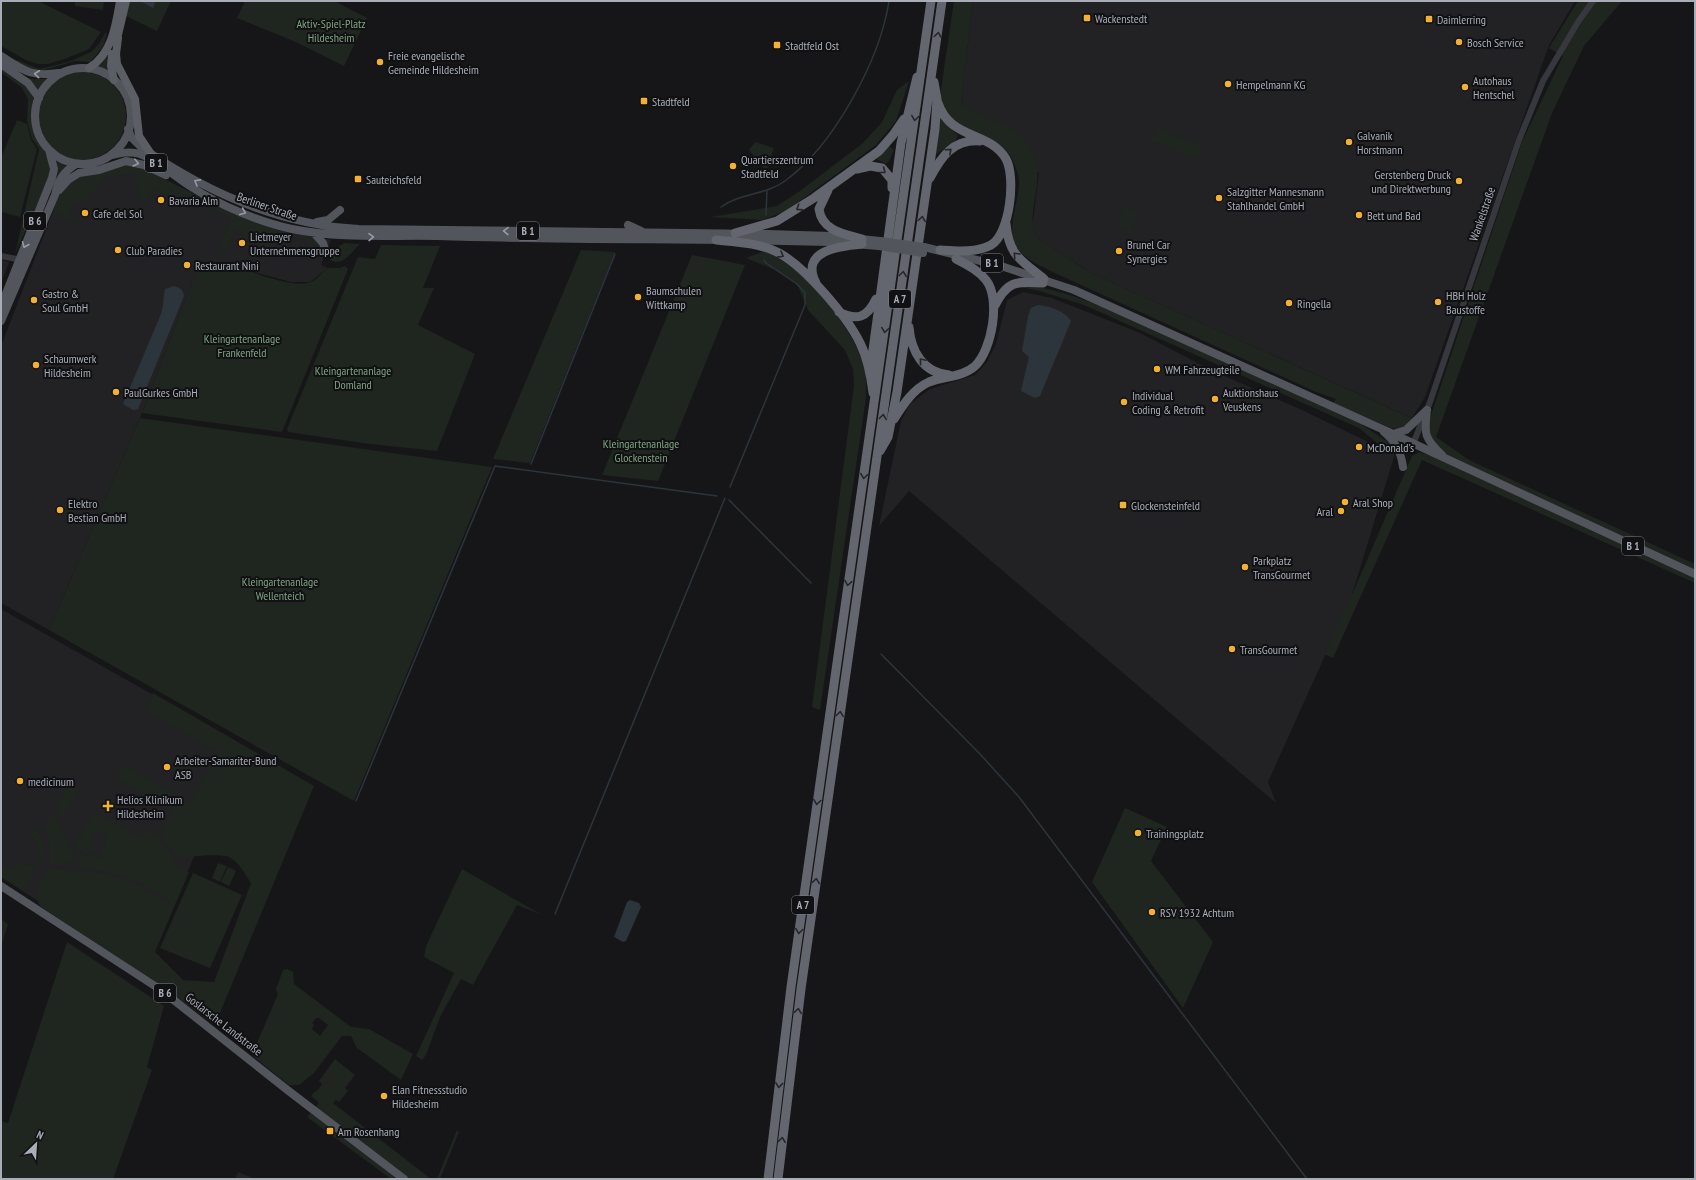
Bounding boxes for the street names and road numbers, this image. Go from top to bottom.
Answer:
road number: B 1 [145,154,167,172]
street label: Wankelstraße [1466,185,1498,243]
street label: Berliner Straße [235,189,299,223]
road number: B 6 [24,212,46,230]
road number: B 1 [517,222,539,240]
road number: B 1 [981,254,1003,272]
road number: A 7 [889,290,911,308]
road number: B 1 [1622,537,1644,555]
road number: A 7 [792,896,814,914]
road number: B 6 [154,984,176,1002]
street label: Goslarsche Landstraße [183,989,265,1059]

